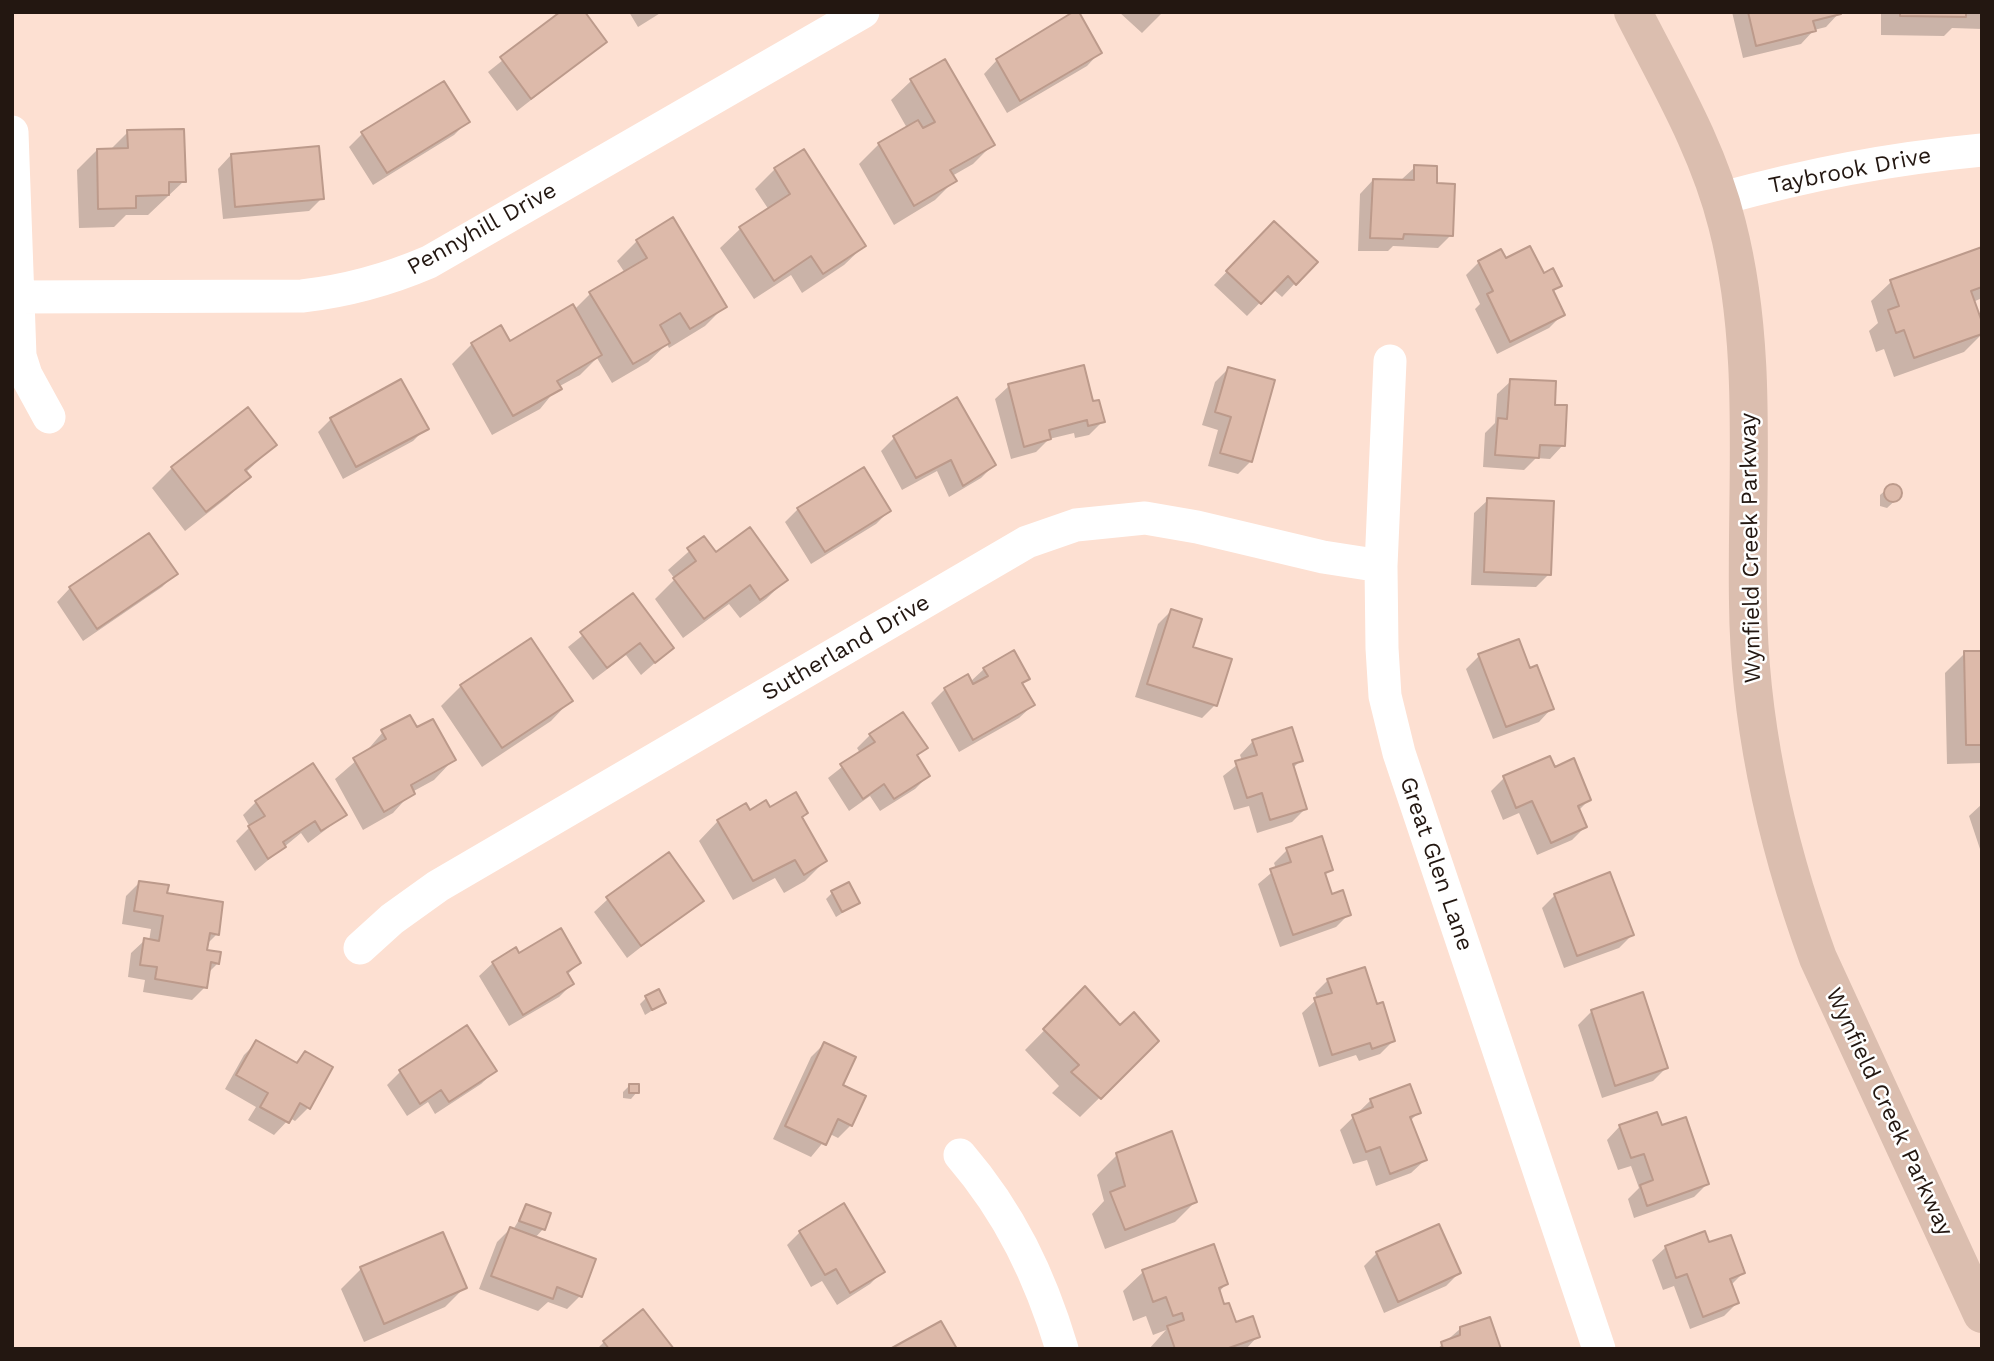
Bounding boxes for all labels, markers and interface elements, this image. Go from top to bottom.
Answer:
street label: Taybrook Drive [1766,142,1934,200]
street label: Pennyhill Drive [402,177,562,281]
street label: Wynfield Creek Parkway [1735,412,1767,684]
street label: Sutherland Drive [757,589,935,707]
street label: Great Glen Lane [1393,773,1479,955]
street label: Wynfield Creek Parkway [1819,984,1959,1240]

